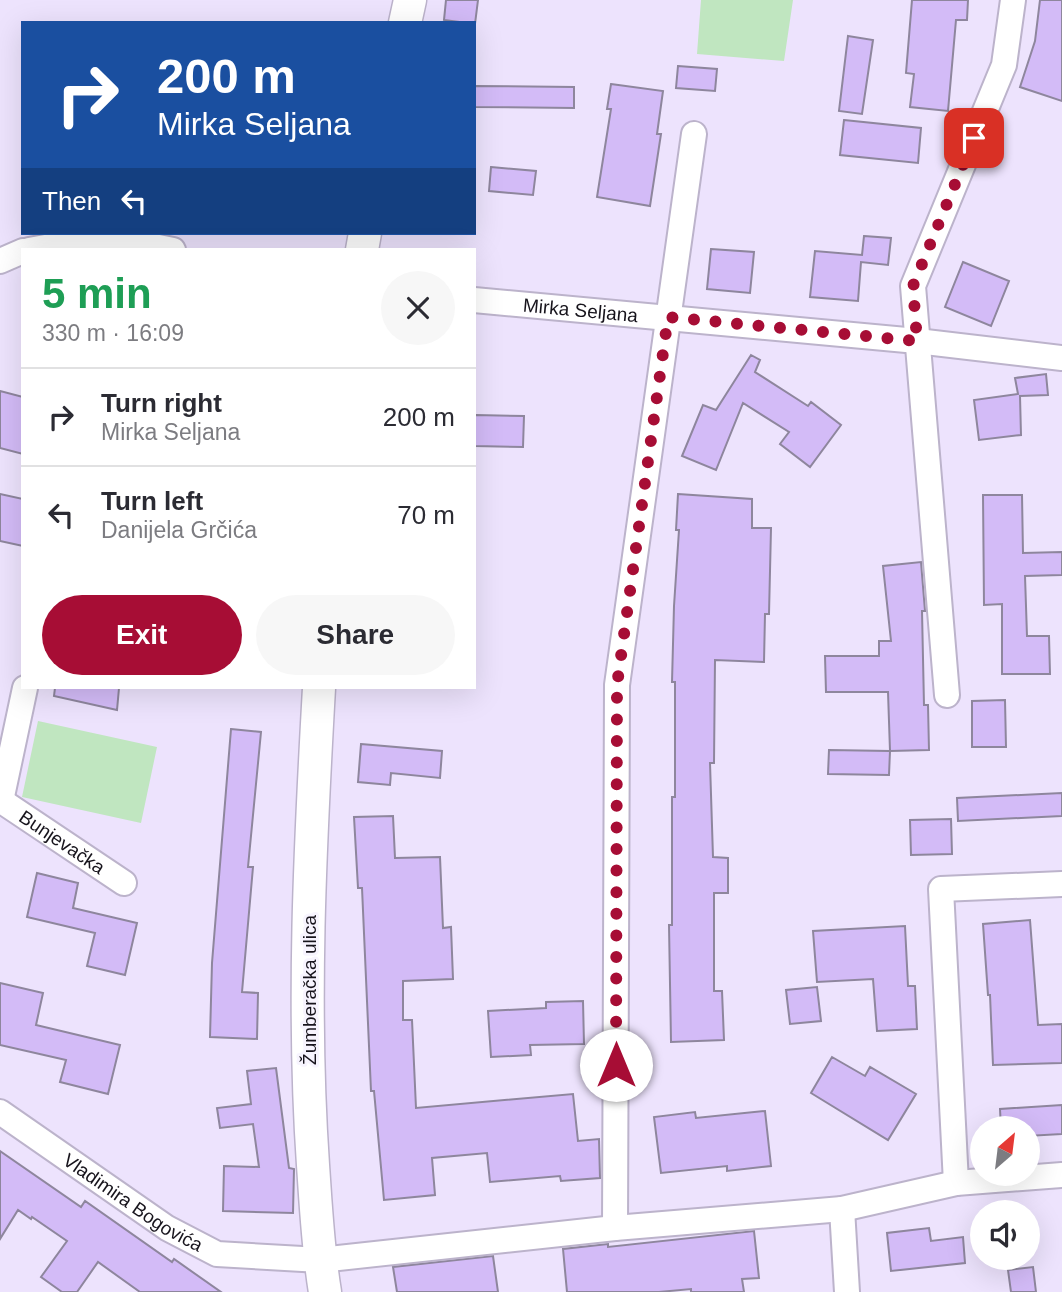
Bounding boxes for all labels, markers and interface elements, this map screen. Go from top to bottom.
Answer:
icon: right [42,49,133,140]
text: 200 m [157,49,296,103]
text: Mirka Seljana [157,106,351,142]
pin [944,108,1004,168]
icon: arrive [955,119,993,157]
icon: left [115,182,153,220]
text: Then [42,186,101,216]
text: 5 min [42,270,152,317]
button: close [381,271,455,345]
street label: Mirka Seljana [522,294,639,326]
text: 330 m · 16:09 [42,320,184,346]
text: Turn right [101,388,222,418]
icon: right [42,398,80,436]
text: 200 m [383,402,455,432]
text: Mirka Seljana [101,419,240,445]
text: Turn left [101,486,203,516]
icon: left [42,496,80,534]
text: 70 m [397,500,455,530]
text: Danijela Grčića [101,517,257,543]
button: Exit [42,595,242,675]
button: Share [256,595,455,675]
street label: Bunjevačka [16,806,109,878]
street label: Žumberačka ulica [299,915,320,1065]
position arrow [579,1028,653,1102]
north arrow [970,1116,1040,1186]
map controls [970,1116,1040,1270]
street label: Vladimira Bogovića [59,1149,207,1256]
button: sound [970,1200,1040,1270]

